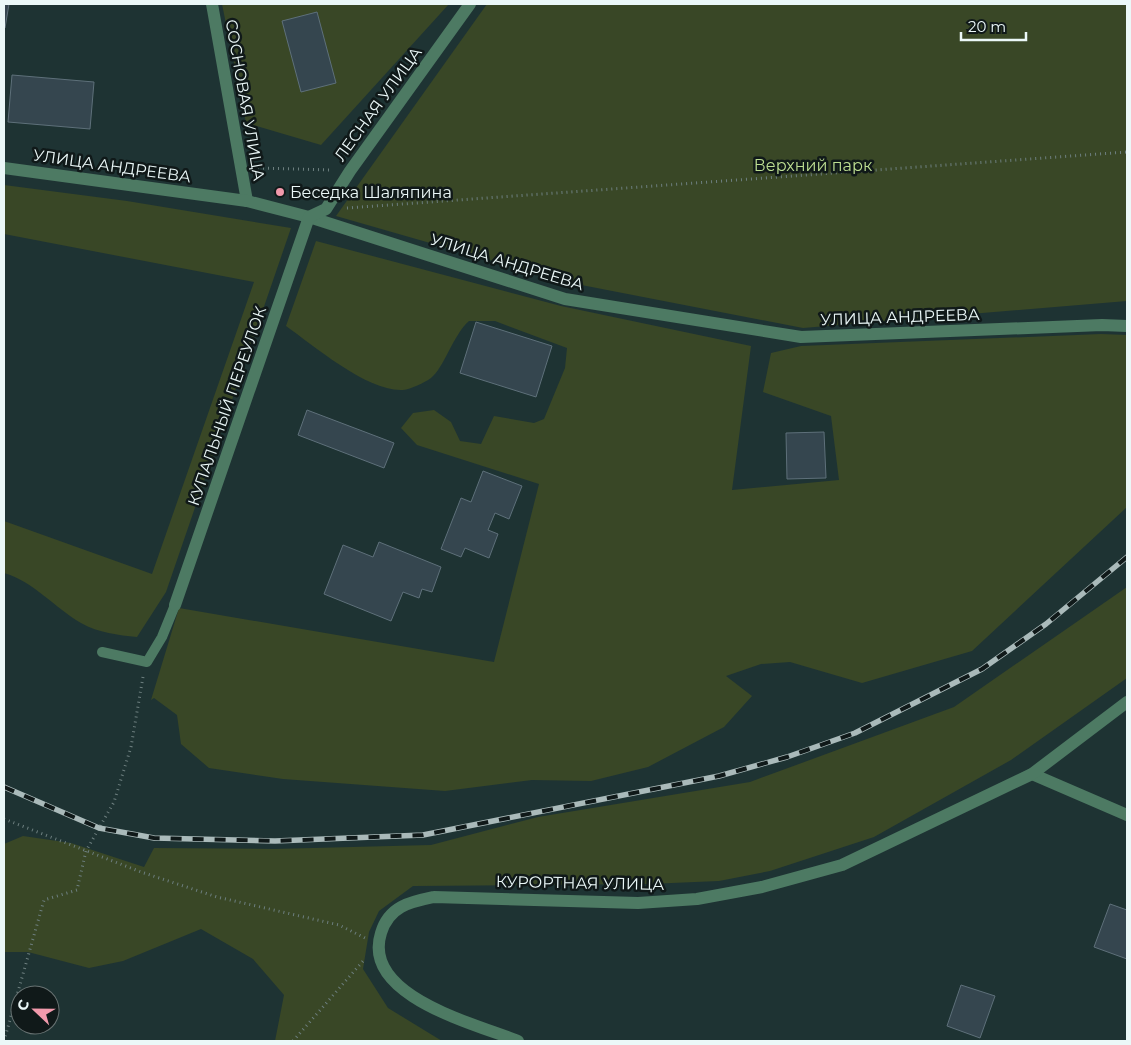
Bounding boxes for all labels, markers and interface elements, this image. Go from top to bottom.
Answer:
scale bar [961,10,1026,42]
text: 20 m [968,17,1006,36]
street label: СОСНОВАЯ УЛИЦА [221,18,269,182]
street label: ЛЕСНАЯ УЛИЦА [330,43,426,165]
street label: УЛИЦА АНДРЕЕВА [32,146,192,187]
park label: Верхний парк [754,156,873,175]
place label: Беседка Шаляпина [290,183,452,202]
marker: Беседка Шаляпина [274,186,286,198]
street label: УЛИЦА АНДРЕЕВА [428,230,586,294]
street label: КУПАЛЬНЫЙ ПЕРЕУЛОК [184,304,270,508]
street label: УЛИЦА АНДРЕЕВА [820,305,980,329]
street label: КУРОРТНАЯ УЛИЦА [496,872,664,894]
north arrow [10,985,60,1035]
text: С [13,997,33,1013]

